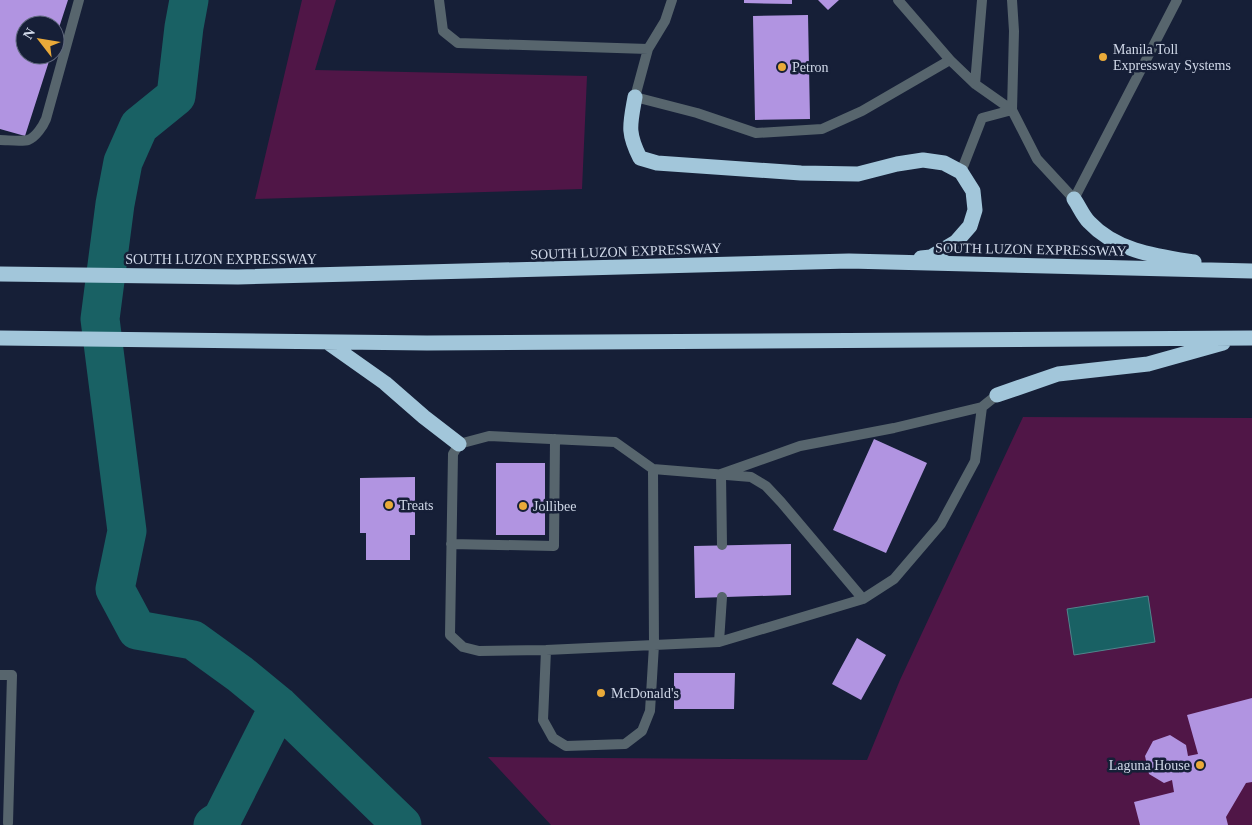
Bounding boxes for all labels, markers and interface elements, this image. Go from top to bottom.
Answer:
north arrow [15,15,65,65]
text: N [20,25,38,42]
place label: Manila Toll Expressway Systems [1113,42,1231,73]
marker: Manila Toll Expressway Systems [1097,51,1109,63]
place label: Petron [792,60,829,75]
marker: Petron [776,61,788,73]
street label: SOUTH LUZON EXPRESSWAY [935,240,1127,259]
street label: SOUTH LUZON EXPRESSWAY [530,241,722,262]
street label: SOUTH LUZON EXPRESSWAY [125,252,317,267]
place label: Treats [399,498,434,513]
marker: Treats [383,499,395,511]
place label: Jollibee [533,499,577,514]
marker: Jollibee [517,500,529,512]
place label: McDonald's [611,686,679,701]
marker: McDonald's [595,687,607,699]
place label: Laguna House [1109,758,1190,773]
marker: Laguna House [1194,759,1206,771]

